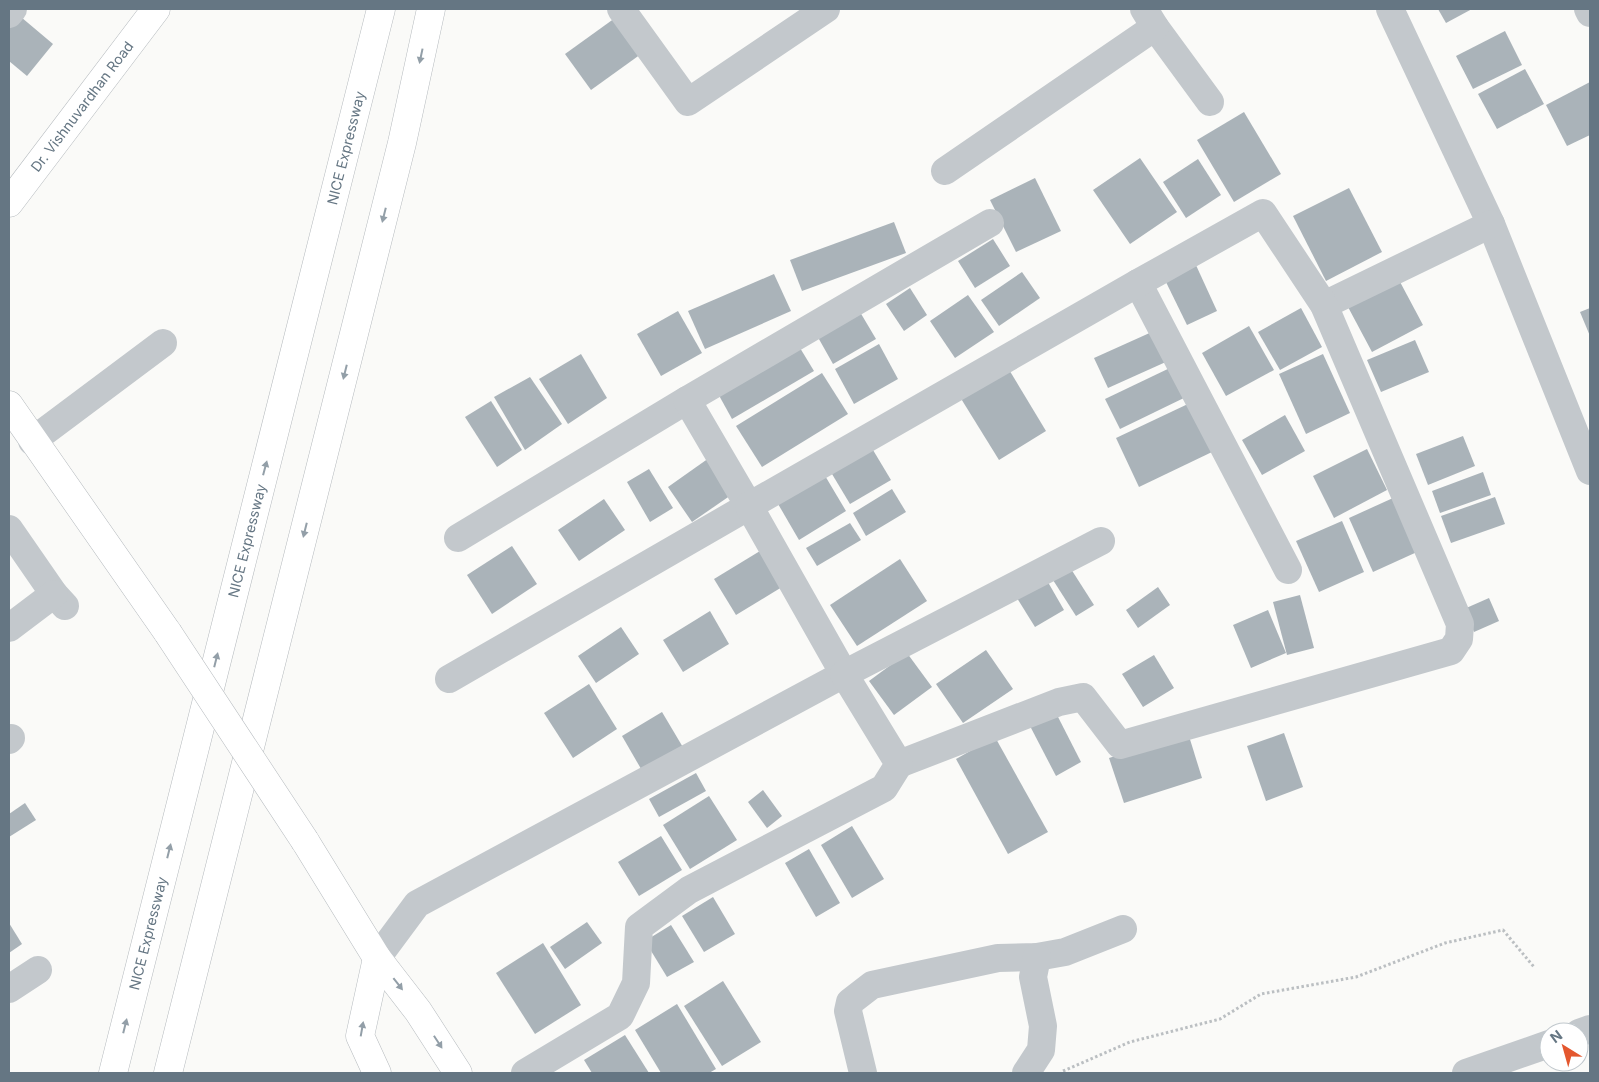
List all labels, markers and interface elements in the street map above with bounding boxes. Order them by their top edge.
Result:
street label: Dr. Vishnuvardhan Road [27,38,137,175]
one-way arrow [416,49,424,65]
street label: NICE Expressway [323,89,368,206]
one-way arrow [380,207,388,222]
one-way arrow [340,365,348,380]
one-way arrow [261,461,269,476]
street label: NICE Expressway [224,482,269,599]
one-way arrow [301,522,309,537]
one-way arrow [212,652,220,667]
one-way arrow [165,844,173,859]
street label: NICE Expressway [125,875,170,992]
one-way arrow [392,978,403,991]
one-way arrow [121,1018,129,1033]
one-way arrow [358,1020,366,1036]
north arrow [1539,1022,1589,1072]
text: N [1546,1026,1565,1046]
one-way arrow [434,1035,443,1049]

